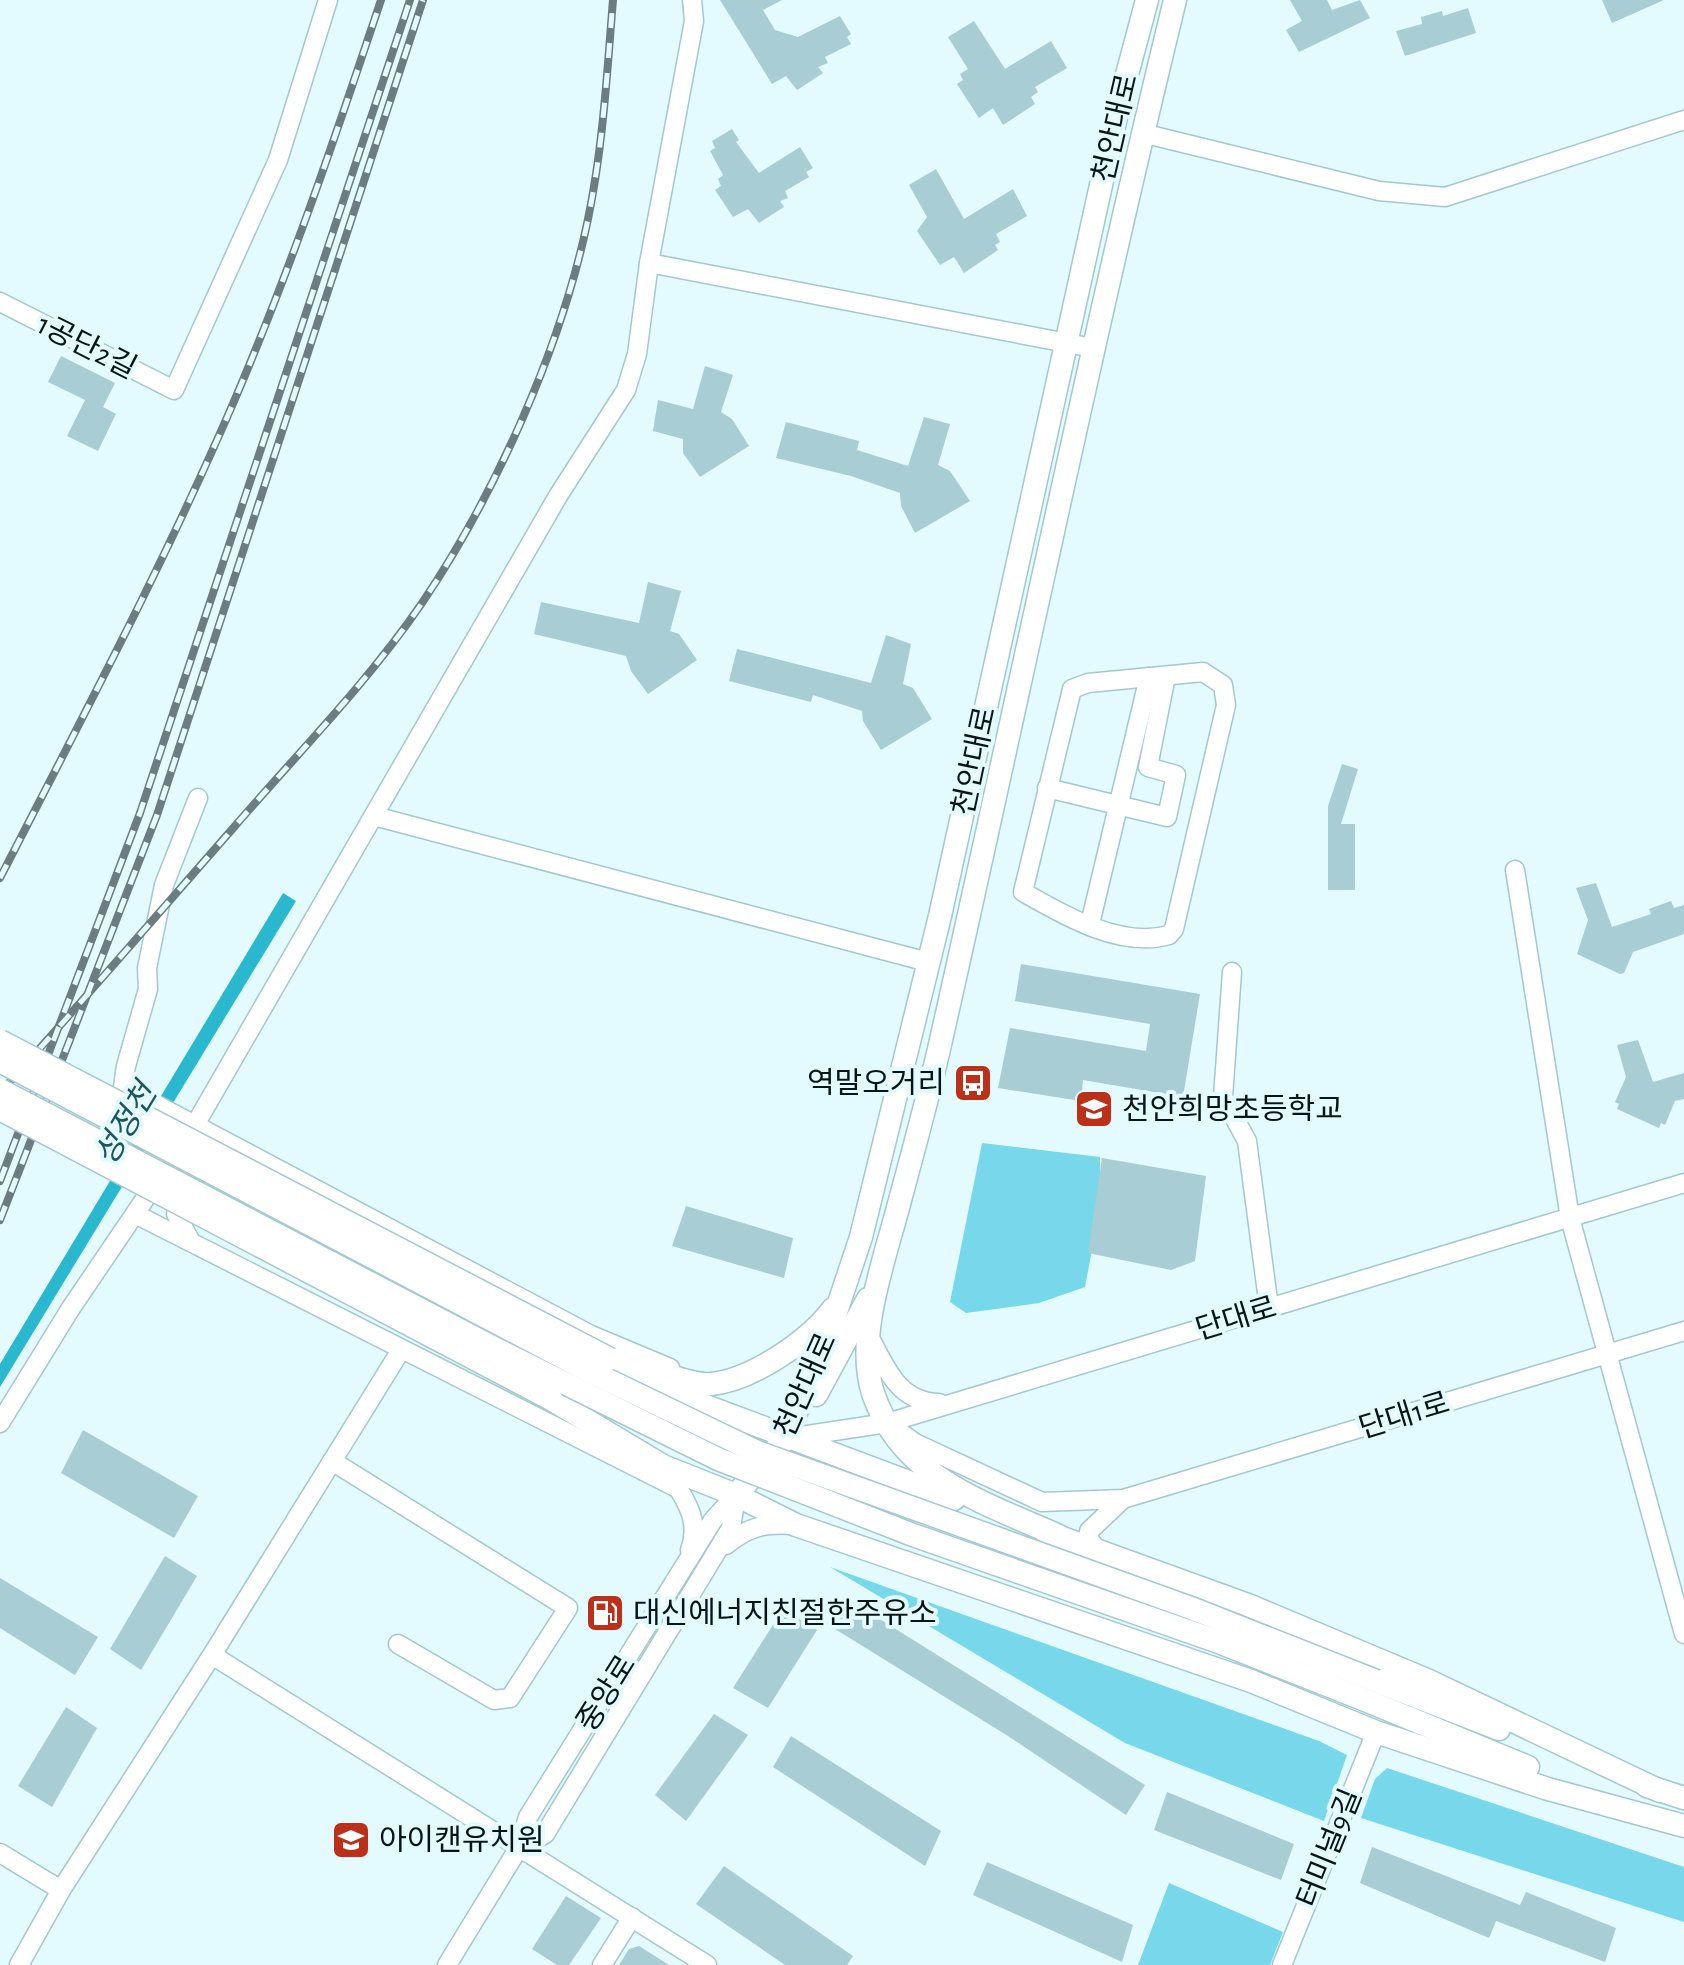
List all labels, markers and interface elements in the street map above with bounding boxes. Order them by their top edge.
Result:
street label: 천안대로 [1087,71,1143,185]
street label: 1공단2길 [32,308,141,384]
street label: 천안대로 [947,704,1001,818]
bus stop icon: 역말오거리 [952,1062,994,1104]
place label: 역말오거리 [807,1067,945,1099]
water label: 성정천 [89,1075,164,1171]
school or university icon: 천안희망초등학교 [1073,1088,1115,1130]
place label: 천안희망초등학교 [1122,1093,1343,1125]
street label: 단대로 [1192,1292,1280,1345]
street label: 천안대로 [768,1328,842,1442]
street label: 단대1로 [1355,1387,1453,1444]
fuel station icon: 대신에너지친절한주유소 [584,1592,626,1634]
place label: 대신에너지친절한주유소 [633,1597,937,1629]
street label: 중앙로 [571,1650,642,1737]
street label: 터미널9길 [1291,1784,1367,1912]
school or university icon: 아이캔유치원 [330,1819,372,1861]
place label: 아이캔유치원 [379,1824,545,1856]

